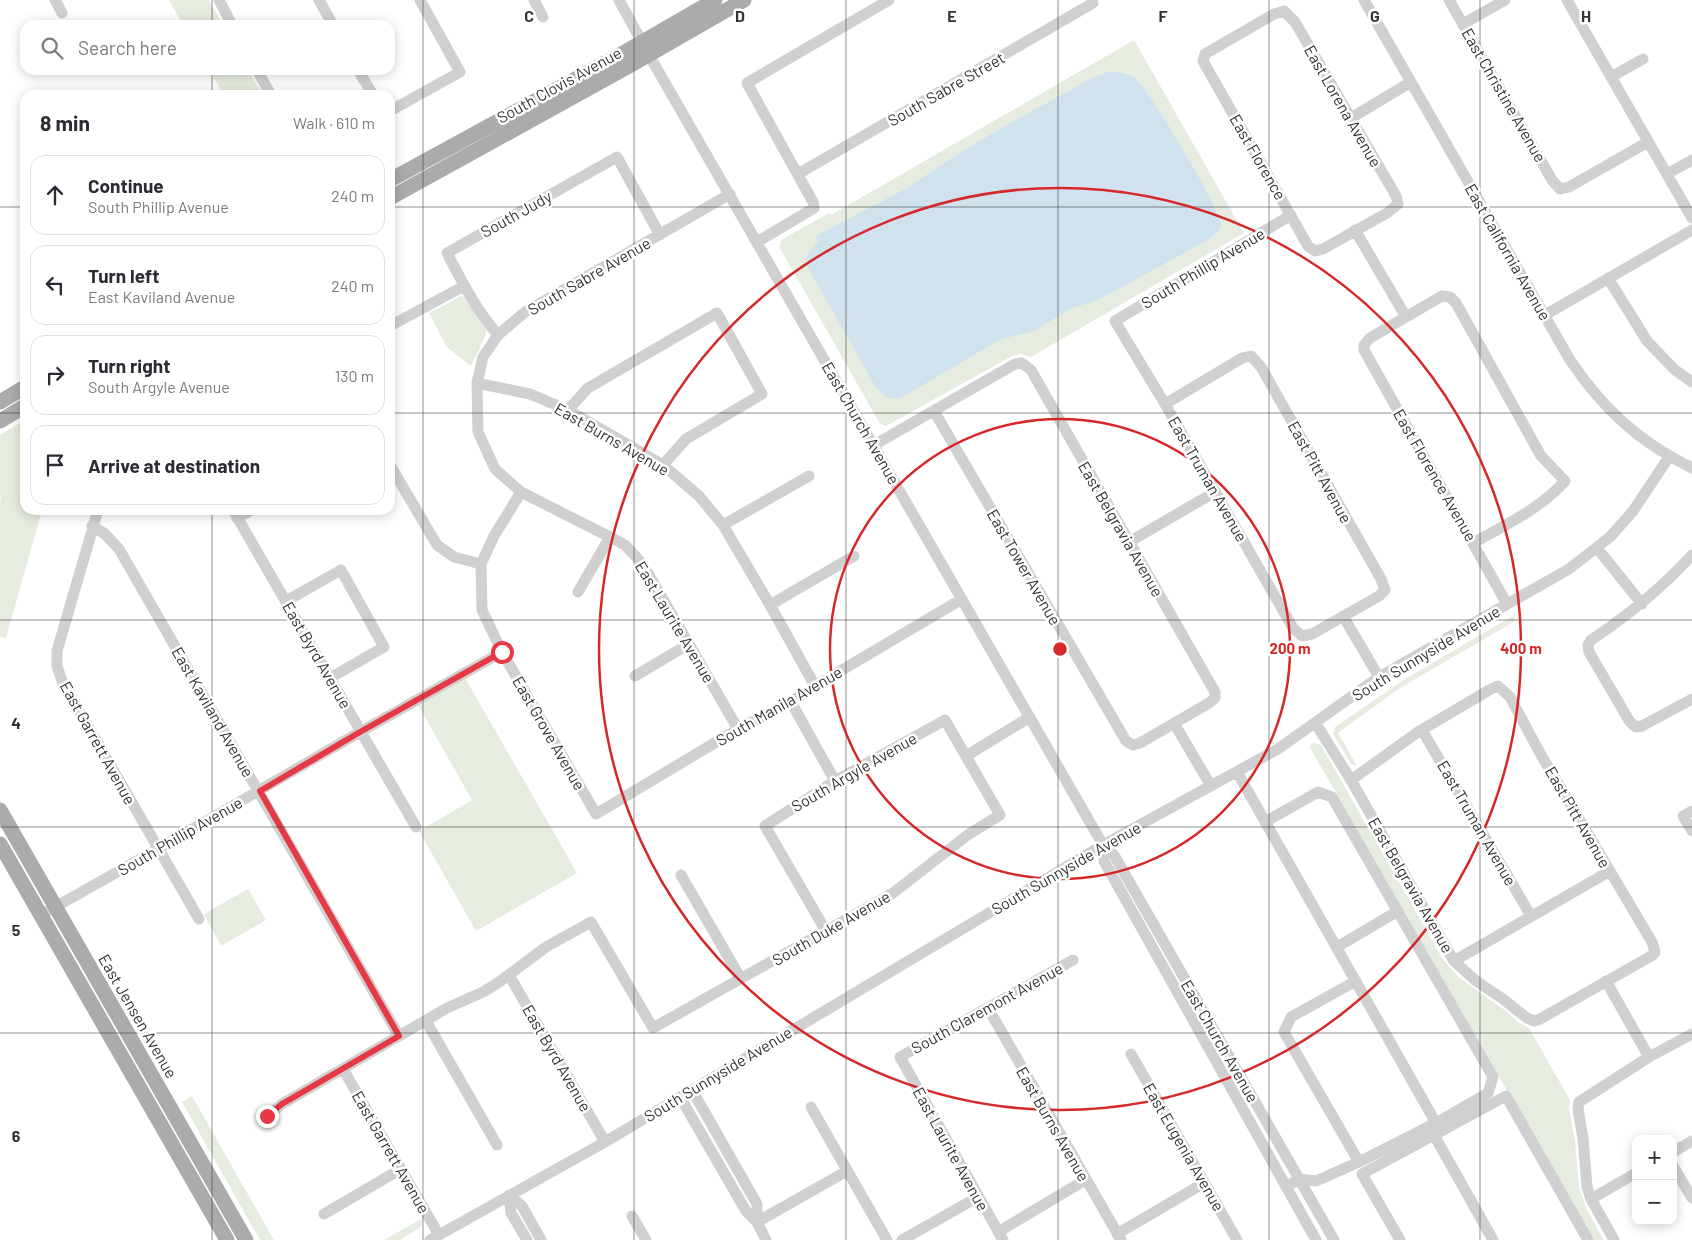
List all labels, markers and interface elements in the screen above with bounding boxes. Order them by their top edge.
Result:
text: C [524,6,534,25]
text: D [735,6,745,25]
text: E [947,6,957,25]
text: F [1159,6,1168,25]
text: G [1370,6,1380,25]
text: H [1581,6,1591,25]
search box [20,20,395,75]
street label: East Christine Avenue [1458,24,1551,165]
icon: search [38,34,66,62]
text: Search here [78,36,177,59]
street label: East Lorena Avenue [1301,41,1386,170]
street label: South Clovis Avenue [493,42,624,127]
street label: South Sabre Street [884,47,1008,130]
text: 8 min [40,110,90,135]
street label: East Florence [1226,111,1291,203]
text: Walk · 610 m [293,113,375,132]
text: Continue [88,174,164,197]
street label: East California Avenue [1462,180,1555,323]
icon: ahead [41,181,69,209]
text: 240 m [331,186,374,205]
street label: South Judy [477,186,555,241]
text: South Phillip Avenue [88,197,229,216]
street label: South Phillip Avenue [1138,223,1268,312]
street label: South Sabre Avenue [524,233,654,319]
text: Turn left [88,264,159,287]
icon: left [41,271,69,299]
text: 240 m [331,276,374,295]
text: East Kaviland Avenue [88,287,235,306]
text: Turn right [88,354,170,377]
street label: East Church Avenue [819,358,904,487]
icon: right [41,361,69,389]
text: 130 m [335,366,374,385]
text: South Argyle Avenue [88,377,230,396]
street label: East Burns Avenue [552,398,673,479]
street label: East Florence Avenue [1390,405,1481,544]
street label: East Truman Avenue [1165,413,1252,545]
street label: East Pitt Avenue [1285,417,1356,526]
icon: arrive [41,451,69,479]
text: Arrive at destination [88,454,260,477]
street label: East Belgravia Avenue [1075,458,1168,600]
street label: East Tower Avenue [984,505,1065,628]
street label: East Laurite Avenue [632,558,719,686]
street label: East Byrd Avenue [279,598,356,712]
street label: South Sunnyside Avenue [1348,601,1503,704]
text: 200 m [1269,639,1311,657]
text: 400 m [1500,639,1542,657]
centre of rings [1051,640,1069,658]
route start [491,641,514,664]
street label: East Kaviland Avenue [168,643,258,780]
street label: South Manila Avenue [712,662,845,749]
street label: East Grove Avenue [509,672,590,793]
street label: East Garrett Avenue [57,678,140,808]
text: 4 [11,713,21,732]
street label: South Argyle Avenue [788,728,920,815]
street label: East Truman Avenue [1434,757,1521,889]
street label: East Pitt Avenue [1542,763,1615,871]
street label: South Phillip Avenue [114,792,245,879]
street label: East Belgravia Avenue [1365,814,1458,956]
street label: South Sunnyside Avenue [988,817,1144,918]
street label: South Duke Avenue [768,886,893,969]
text: 5 [12,920,21,939]
street label: East Jensen Avenue [95,950,182,1081]
street label: South Claremont Avenue [908,958,1066,1057]
street label: East Church Avenue [1178,976,1263,1105]
street label: East Byrd Avenue [519,1001,596,1115]
street label: South Sunnyside Avenue [640,1022,795,1125]
street label: East Burns Avenue [1013,1063,1094,1184]
street label: East Eugenia Avenue [1140,1079,1229,1214]
street label: East Laurite Avenue [910,1084,993,1214]
street label: East Garrett Avenue [349,1087,434,1216]
route end [256,1105,279,1128]
text: 6 [12,1126,21,1145]
map controls [1632,1135,1677,1225]
button: + [1632,1135,1677,1180]
button: − [1632,1180,1677,1225]

